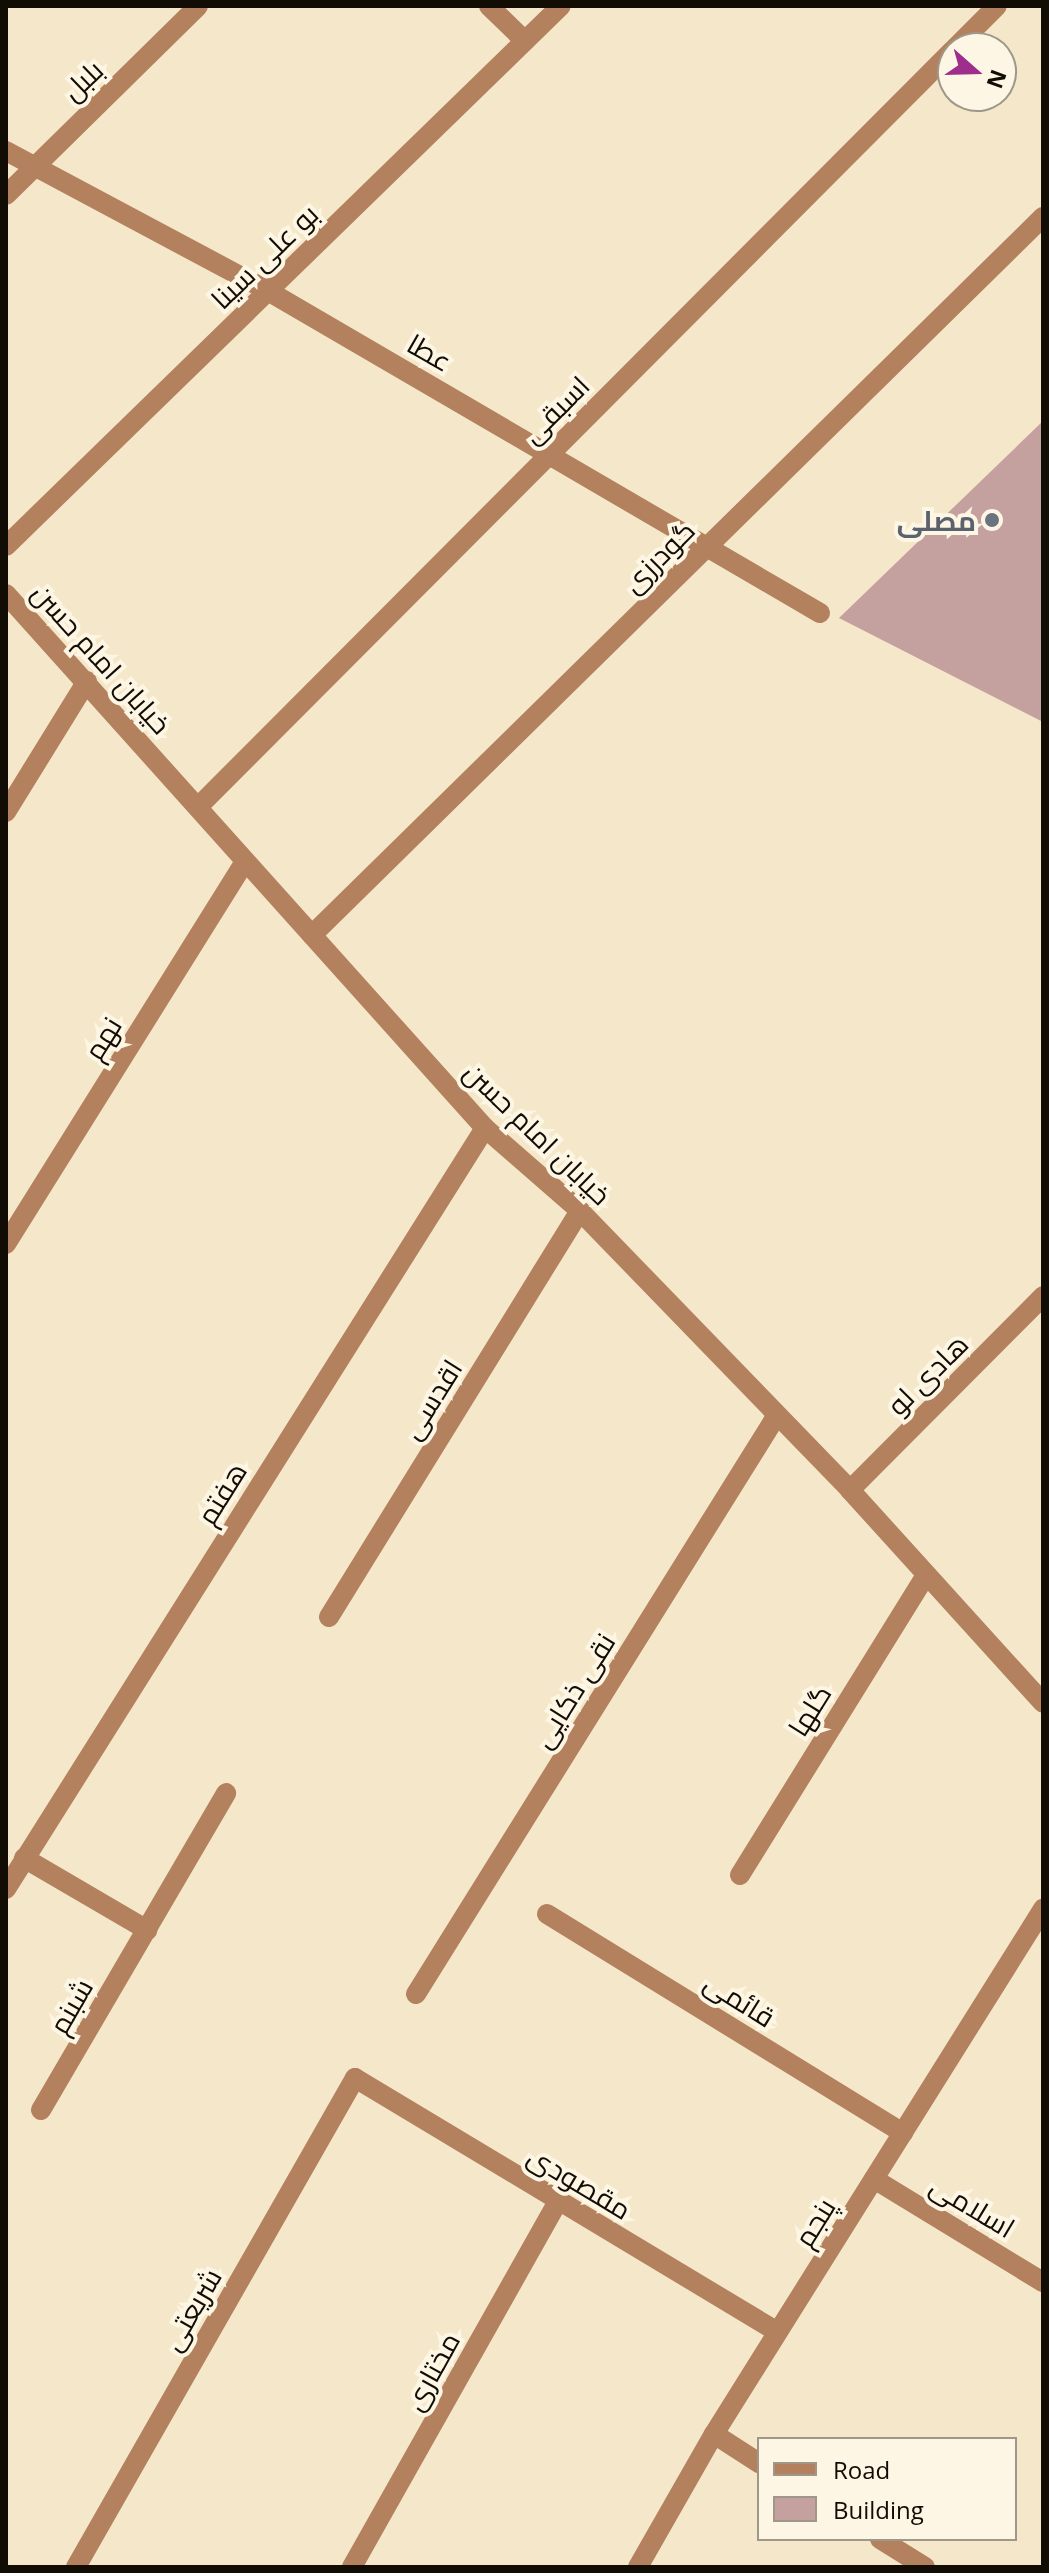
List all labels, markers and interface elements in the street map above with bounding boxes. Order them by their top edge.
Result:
north arrow [937,32,1017,112]
street label: بلبل [55,53,109,107]
text: N [981,66,1015,93]
street label: بو علی سینا [203,197,325,315]
street label: عطا [402,326,458,378]
street label: اسبقی [514,368,596,450]
place label: مصلی [897,503,976,537]
marker: مصلی [983,511,1001,529]
street label: گودرزی [615,513,701,599]
street label: خیابان امام حسن [26,576,178,740]
street label: نهم [76,1010,128,1066]
street label: خیابان امام حسن [458,1055,618,1211]
street label: هادی لو [880,1327,974,1421]
street label: اقدسی [394,1353,468,1445]
street label: هفتم [189,1456,253,1530]
street label: نقی ذکایی [525,1626,621,1754]
street label: گلها [780,1678,838,1742]
street label: قائمی [699,1965,781,2033]
street label: شبنم [41,1972,99,2040]
street label: مقصودی [522,2138,638,2226]
street label: اسلامی [925,2168,1021,2244]
street label: پنجم [786,2191,842,2253]
street label: شریعتی [154,2262,228,2356]
street label: مختاری [396,2326,466,2416]
legend [757,2437,1017,2541]
text: Road [833,2453,890,2486]
text: Building [833,2493,924,2526]

